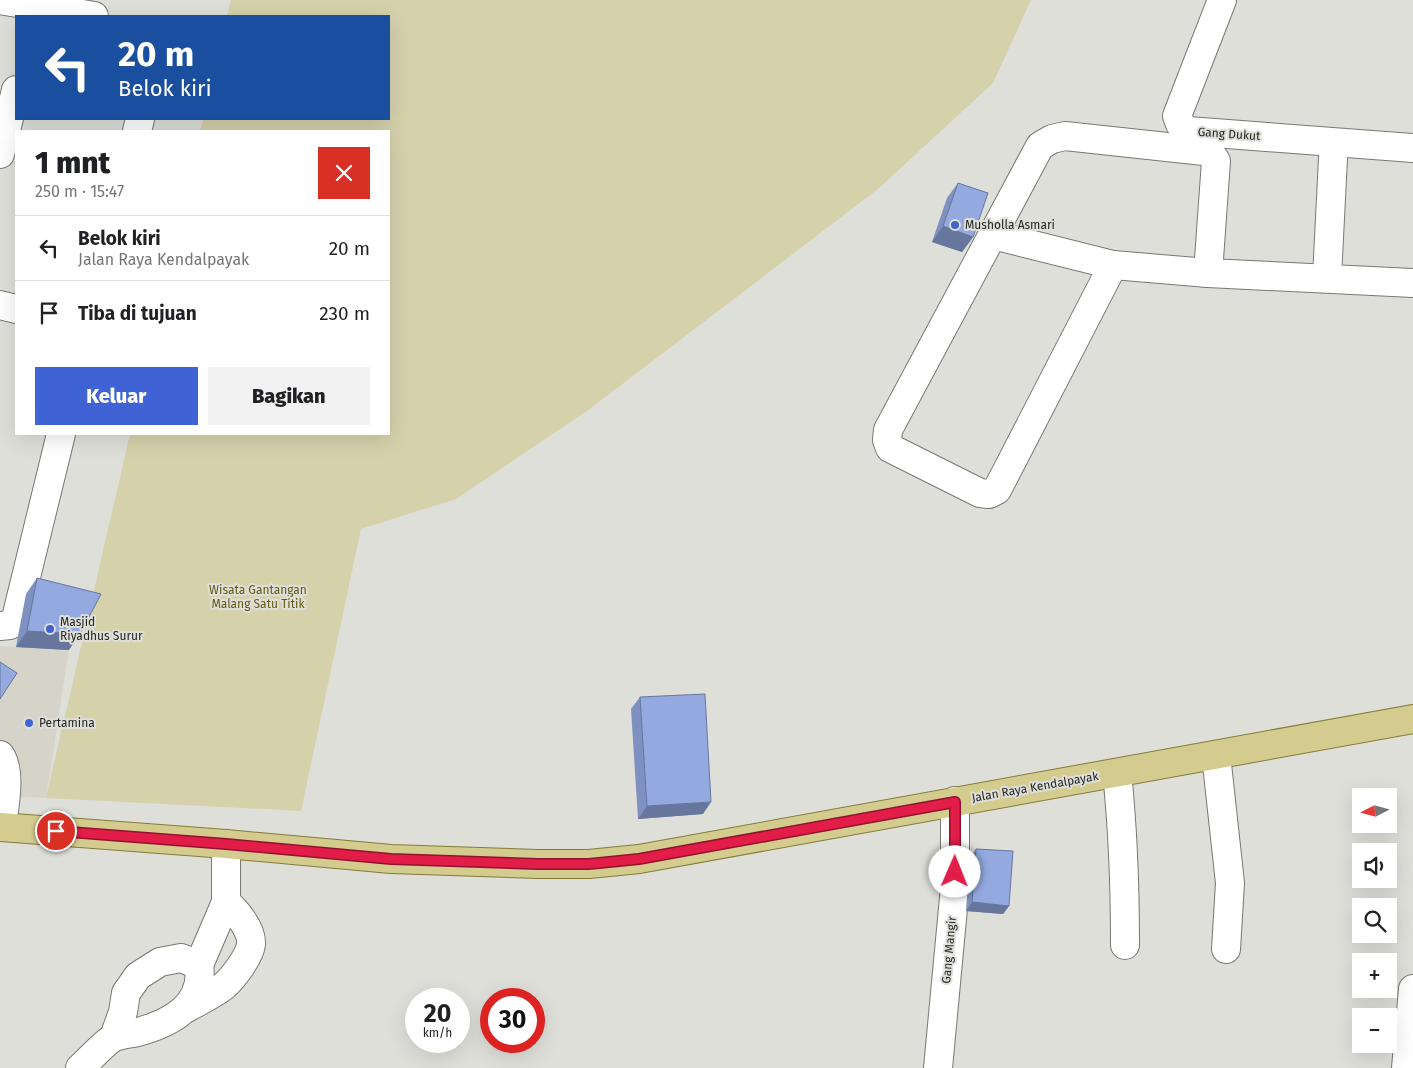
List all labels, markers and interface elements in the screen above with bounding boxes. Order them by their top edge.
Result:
text: 20 m [118,33,194,75]
icon: left [35,35,100,100]
text: Belok kiri [118,75,212,102]
street label: Gang Dukut [1197,125,1261,143]
text: 1 mnt [35,145,110,181]
button: close [318,147,370,199]
text: 250 m · 15:47 [35,182,124,201]
place label: Musholla Asmari [965,218,1055,232]
marker: Musholla Asmari [949,219,961,231]
text: Belok kiri [78,227,161,250]
icon: left [35,234,63,262]
text: 20 m [329,237,370,260]
text: Jalan Raya Kendalpayak [78,250,249,269]
icon: arrive [35,299,63,327]
text: Tiba di tujuan [78,302,197,325]
text: 230 m [319,302,370,325]
button: Keluar [35,367,198,425]
button: Bagikan [208,367,370,425]
park label: Wisata Gantangan Malang Satu Titik [209,583,307,611]
place label: Masjid Riyadhus Surur [60,615,143,643]
marker: Masjid Riyadhus Surur [44,623,56,635]
place label: Pertamina [39,716,95,730]
marker: Pertamina [23,717,35,729]
street label: Jalan Raya Kendalpayak [971,769,1100,805]
north arrow [1352,788,1398,832]
map controls [1352,788,1397,1053]
pin [35,810,77,852]
icon: arrive [42,817,70,845]
button: sound [1352,843,1397,888]
position arrow [928,845,980,897]
button: search [1352,898,1397,943]
street label: Gang Mangir [939,915,959,984]
button: + [1352,953,1397,998]
speed limit sign: 30 [480,988,545,1053]
text: 20 [424,999,451,1029]
button: − [1352,1008,1397,1053]
text: km/h [423,1026,452,1040]

